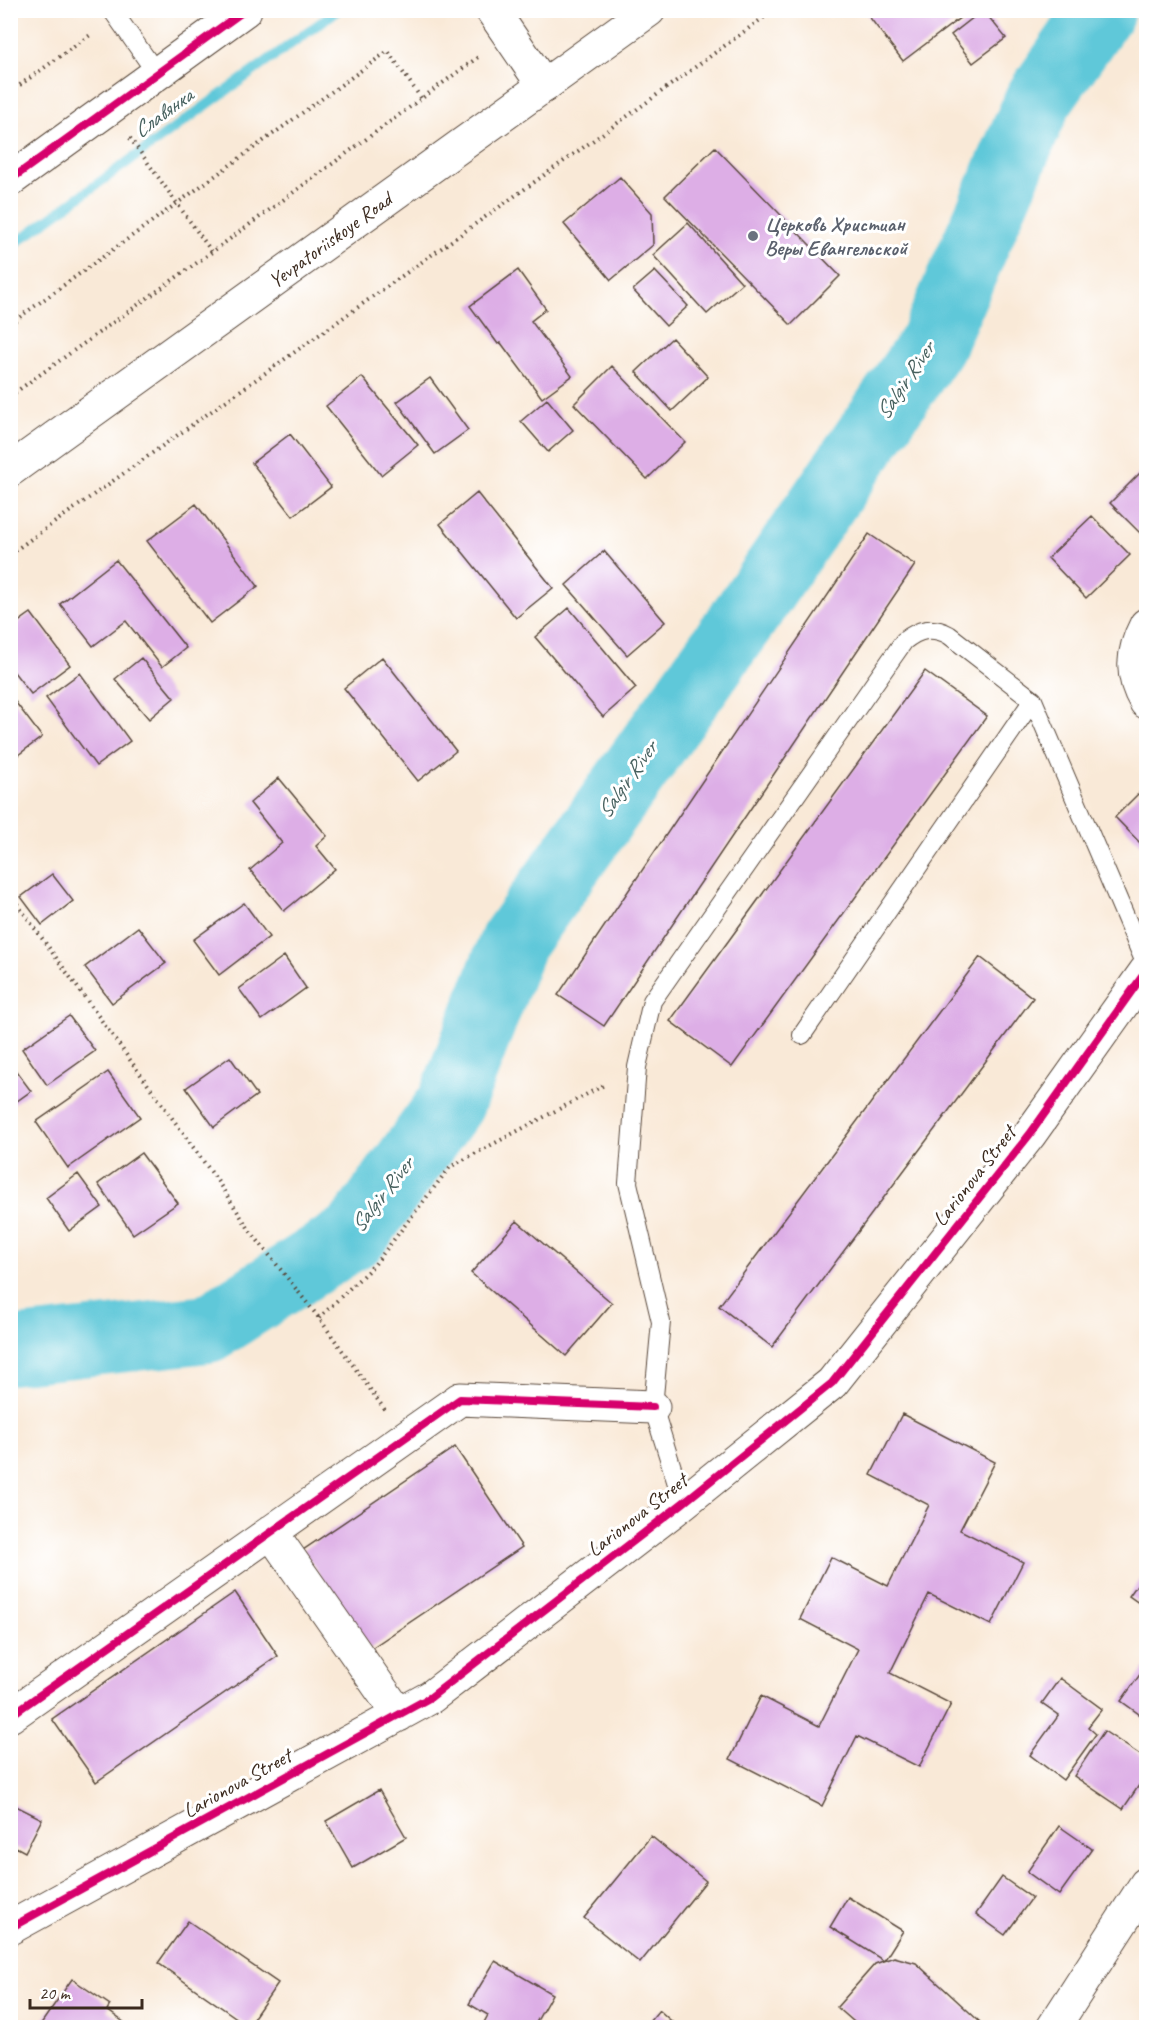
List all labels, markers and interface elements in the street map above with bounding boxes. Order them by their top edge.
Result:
water label: Славянка [127,80,201,144]
street label: Yevpatoriiskoye Road [263,184,400,293]
place label: Церковь Христиан Веры Евангельской [765,211,909,261]
marker: Церковь Христиан Веры Евангельской [746,229,760,243]
water label: Salgir River [869,334,943,425]
water label: Salgir River [591,734,665,824]
street label: Larionova Street [927,1118,1023,1231]
water label: Salgir River [344,1150,422,1238]
street label: Larionova Street [582,1466,695,1562]
street label: Larionova Street [178,1741,298,1823]
scale bar [30,1972,142,2010]
text: 20 m [39,1982,72,2004]

